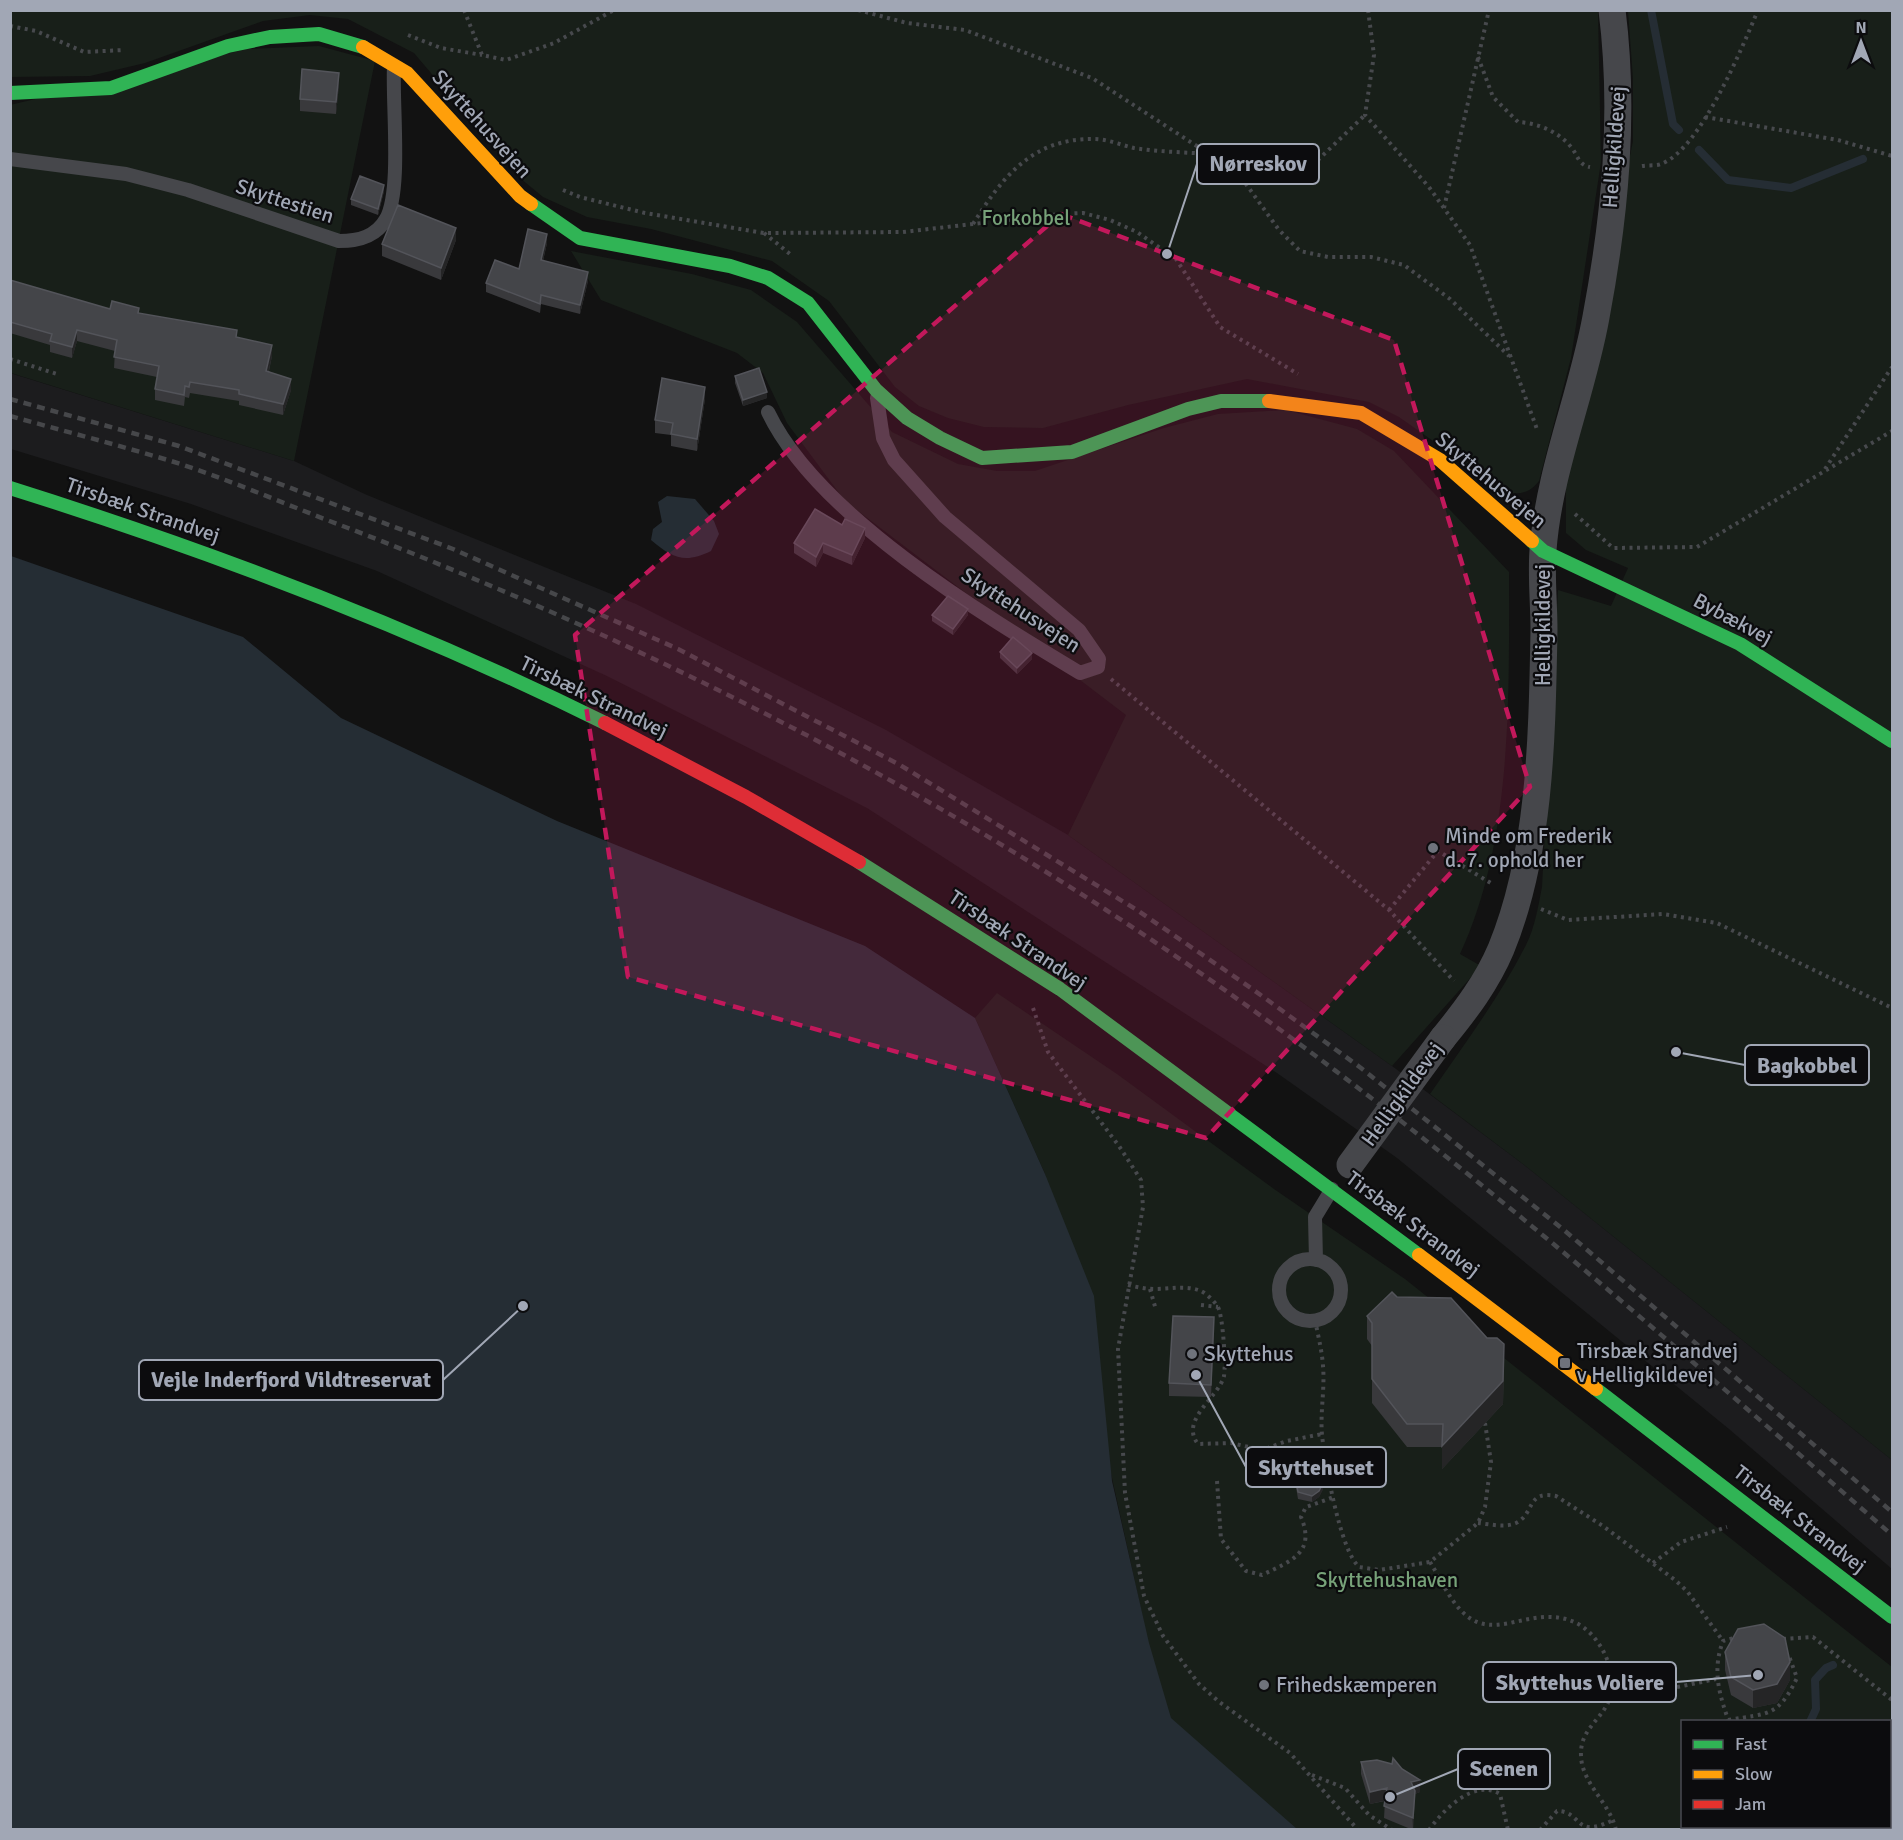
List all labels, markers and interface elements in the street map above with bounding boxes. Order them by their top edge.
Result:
north arrow [1831,12,1891,72]
text: N [1855,18,1867,38]
street label: Skyttehusvejen [427,64,537,184]
street label: Helligkildevej [1597,85,1631,209]
callout: Nørreskov [1197,144,1319,184]
text: Nørreskov [1209,150,1307,177]
street label: Skyttestien [233,173,337,229]
park label: Forkobbel [982,205,1070,231]
street label: Skyttehusvejen [1430,426,1552,534]
street label: Tirsbæk Strandvej [63,471,223,549]
street label: Skyttehusvejen [956,562,1086,658]
street label: Helligkildevej [1530,564,1556,686]
street label: Bybækvej [1689,587,1777,651]
street label: Tirsbæk Strandvej [516,650,672,744]
place label: Minde om Frederik d. 7. ophold her [1445,823,1612,873]
marker: Minde om Frederik d. 7. ophold her [1426,841,1440,855]
street label: Tirsbæk Strandvej [944,884,1092,996]
street label: Helligkildevej [1355,1037,1449,1151]
callout: Bagkobbel [1745,1045,1869,1085]
text: Bagkobbel [1757,1052,1857,1079]
street label: Tirsbæk Strandvej [1341,1165,1485,1283]
place label: Tirsbæk Strandvej v Helligkildevej [1577,1338,1738,1388]
place label: Skyttehus [1204,1341,1293,1367]
marker: Skyttehus [1185,1347,1199,1361]
marker: Tirsbæk Strandvej v Helligkildevej [1558,1356,1572,1370]
callout: Vejle Inderfjord Vildtreservat [139,1360,443,1400]
text: Vejle Inderfjord Vildtreservat [151,1366,431,1393]
callout: Skyttehuset [1246,1447,1386,1487]
text: Skyttehuset [1258,1454,1374,1481]
street label: Tirsbæk Strandvej [1729,1459,1871,1579]
park label: Skyttehushaven [1316,1567,1458,1593]
callout: Skyttehus Voliere [1483,1662,1676,1702]
text: Skyttehus Voliere [1496,1669,1664,1696]
place label: Frihedskæmperen [1276,1672,1437,1698]
marker: Frihedskæmperen [1257,1678,1271,1692]
legend [1681,1720,1891,1828]
text: Fast [1735,1733,1767,1755]
callout: Scenen [1458,1749,1550,1789]
text: Scenen [1470,1755,1538,1782]
text: Slow [1735,1763,1772,1785]
text: Jam [1735,1793,1766,1815]

